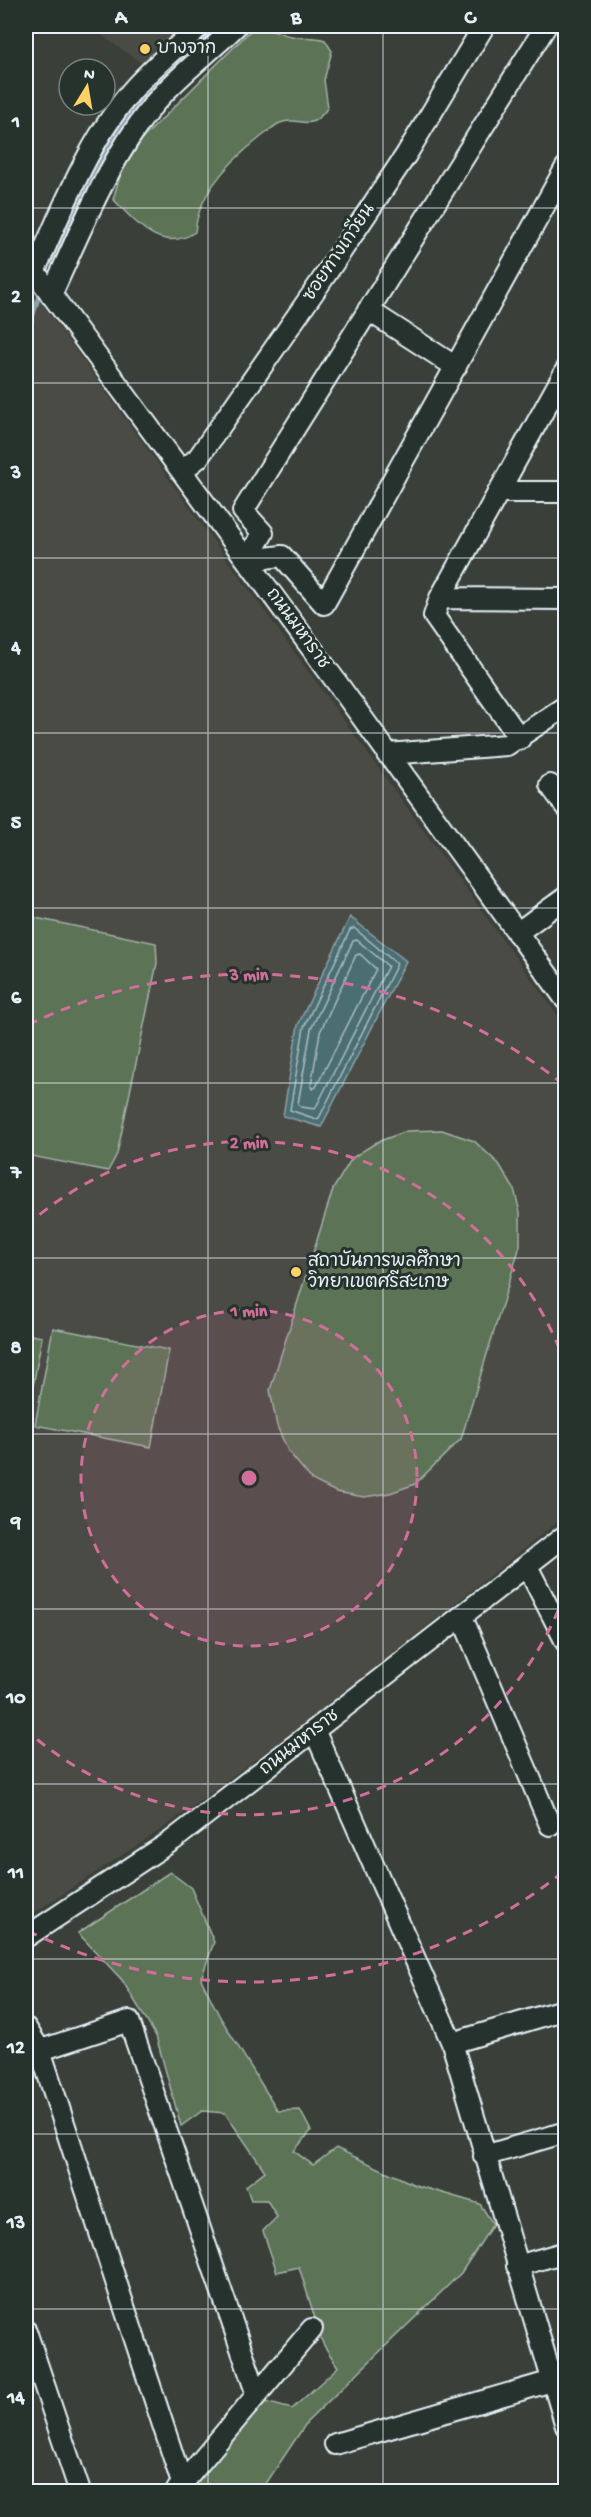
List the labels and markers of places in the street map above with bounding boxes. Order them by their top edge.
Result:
place label: บางจาก [157,39,216,60]
marker: บางจาก [138,42,152,56]
place label: สถาบันการพลศึกษา วิทยาเขตศรีสะเกษ [308,1248,461,1294]
marker: สถาบันการพลศึกษา วิทยาเขตศรีสะเกษ [289,1265,303,1279]
centre of rings [239,1468,259,1488]

